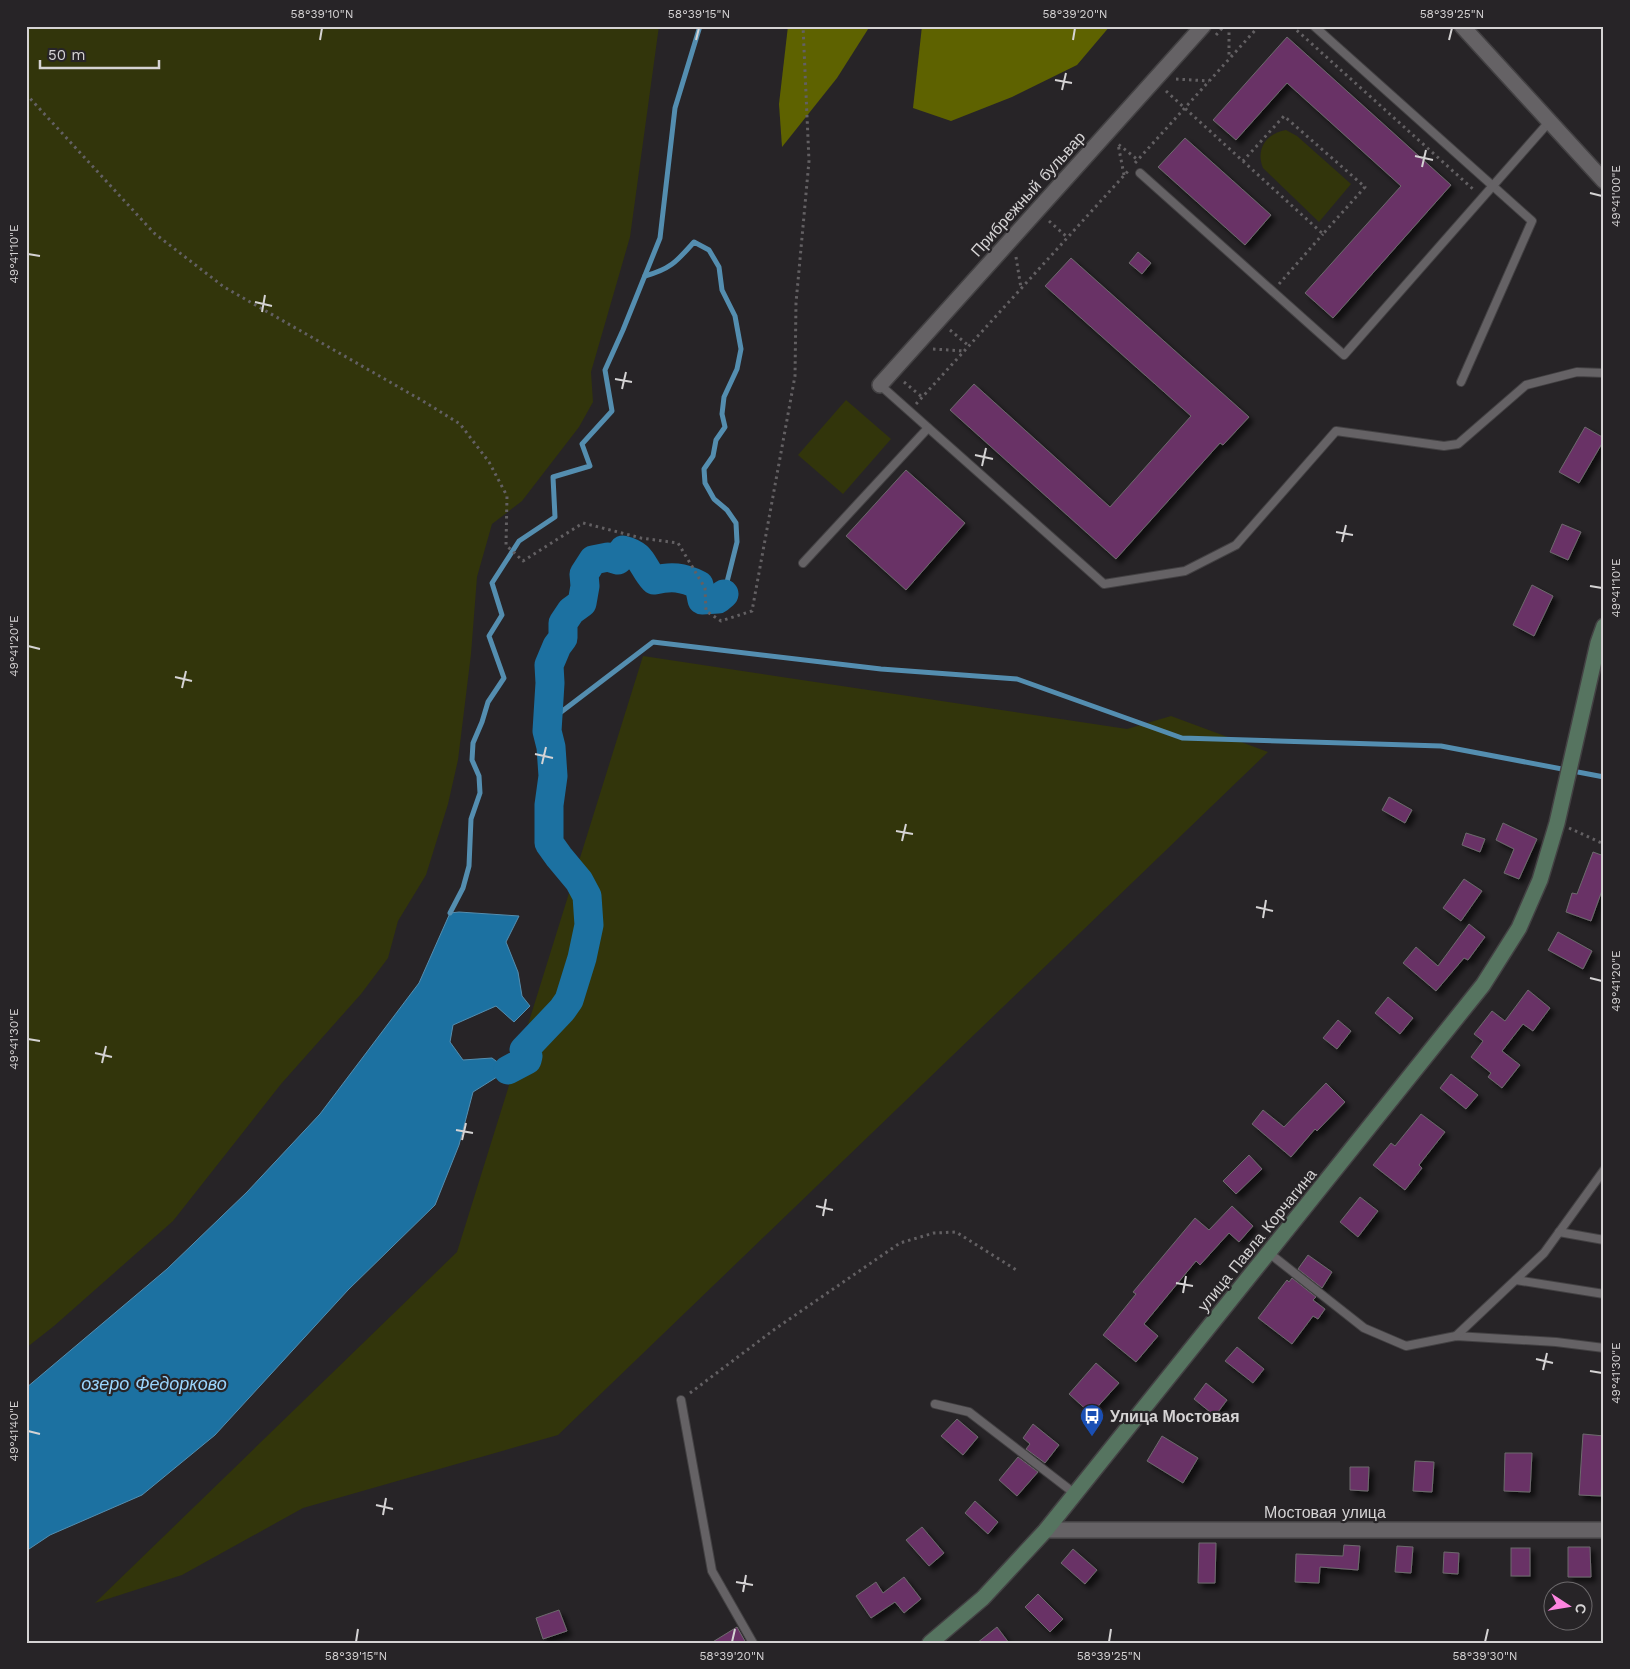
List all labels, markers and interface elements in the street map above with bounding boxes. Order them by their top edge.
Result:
text: 58°39'10"N [291,7,353,21]
text: 58°39'15"N [668,7,730,21]
text: 58°39'20"N [1042,7,1108,21]
text: 58°39'25"N [1420,7,1484,21]
scale bar [40,38,159,70]
text: 50 m [48,46,85,64]
street label: Прибрежный бульвар [967,127,1089,260]
text: 49°41'00"E [1609,165,1623,227]
text: 49°41'10"E [7,224,21,284]
text: 49°41'10"E [1609,558,1623,618]
text: 49°41'20"E [7,615,21,677]
text: 49°41'20"E [1609,950,1623,1012]
text: 49°41'30"E [7,1008,21,1070]
street label: улица Павла Корчагина [1194,1165,1321,1315]
text: 49°41'30"E [1609,1342,1623,1404]
water label: озеро Федорково [81,1373,227,1394]
text: 49°41'40"E [7,1400,21,1461]
bus stop icon: Улица Мостовая [1079,1403,1105,1437]
place label: Улица Мостовая [1110,1407,1240,1426]
street label: Мостовая улица [1264,1503,1386,1522]
north arrow [1542,1582,1592,1632]
text: С [1572,1602,1590,1615]
text: 58°39'15"N [325,1649,387,1663]
text: 58°39'20"N [699,1649,765,1663]
text: 58°39'25"N [1077,1649,1141,1663]
text: 58°39'30"N [1452,1649,1518,1663]

